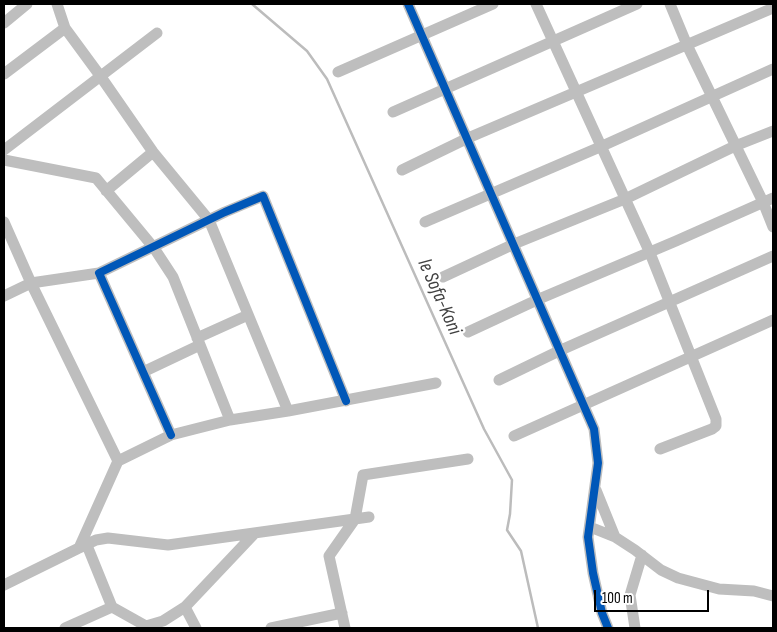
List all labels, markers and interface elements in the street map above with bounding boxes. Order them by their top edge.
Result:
water label: le Sofa-Koni [412,255,466,339]
scale bar [597,580,712,612]
text: 100 m [602,589,633,608]

